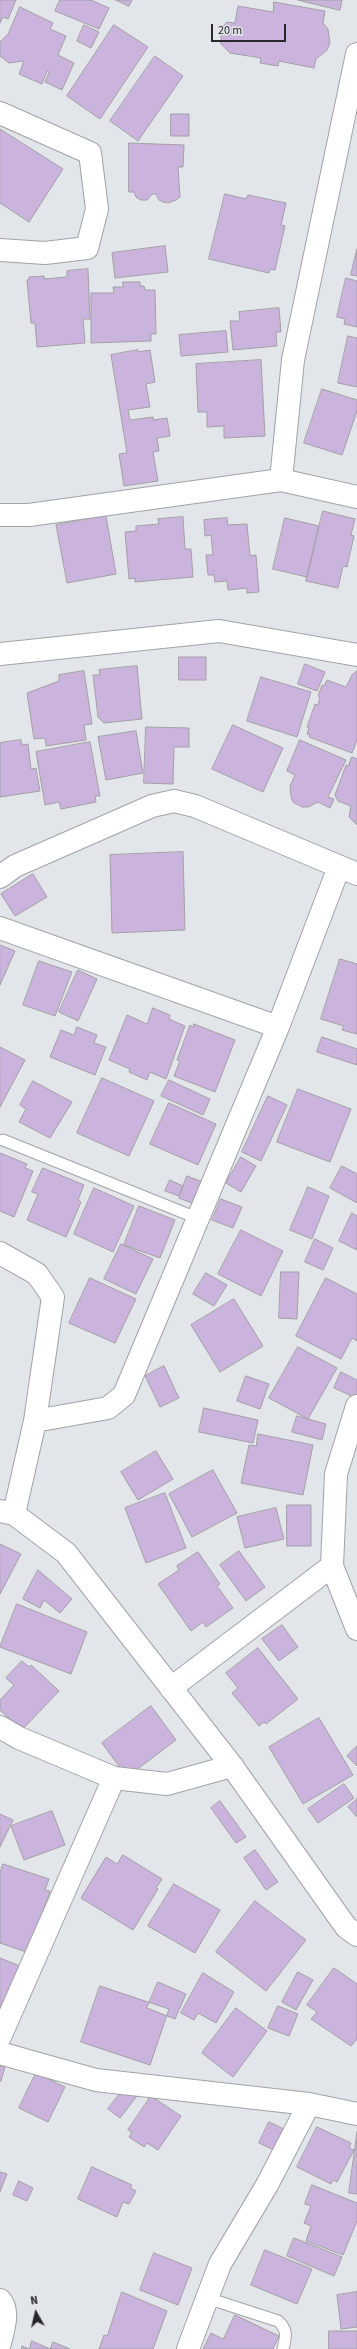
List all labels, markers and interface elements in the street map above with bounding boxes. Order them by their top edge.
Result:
scale bar [213,16,288,42]
text: 20 m [218,22,242,39]
north arrow [16,2293,56,2333]
text: N [30,2293,39,2309]

